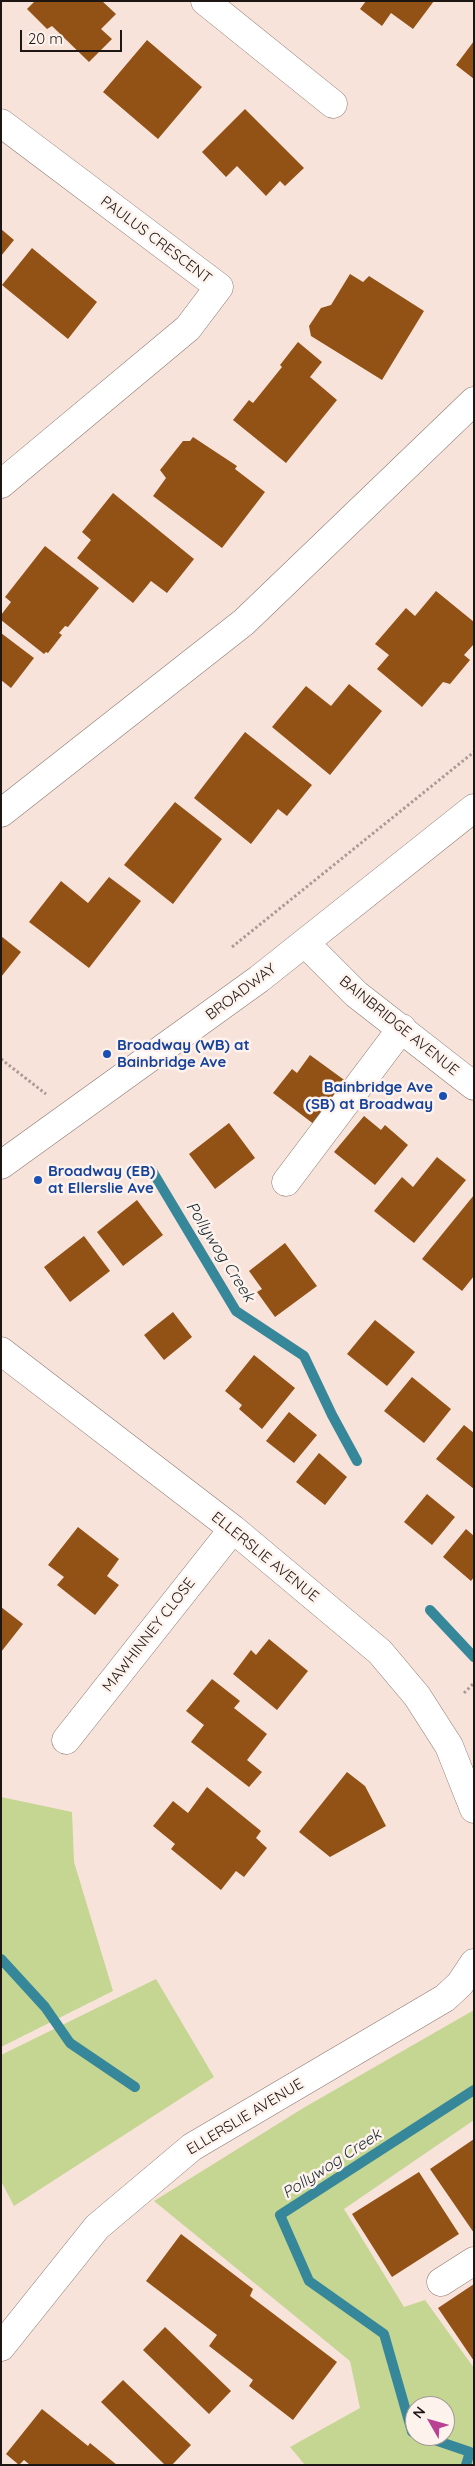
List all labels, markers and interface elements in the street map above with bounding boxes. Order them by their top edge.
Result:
scale bar [22,20,125,52]
text: 20 m [28,29,63,48]
street label: PAULUS CRESCENT [97,192,215,288]
street label: BROADWAY [202,960,280,1024]
street label: BAINBRIDGE AVENUE [336,972,462,1080]
place label: Broadway (WB) at Bainbridge Ave [117,1036,250,1071]
marker: Broadway (WB) at Bainbridge Ave [101,1048,113,1060]
place label: Bainbridge Ave (SB) at Broadway [306,1078,433,1113]
marker: Bainbridge Ave (SB) at Broadway [437,1090,449,1102]
place label: Broadway (EB) at Ellerslie Ave [48,1162,155,1197]
marker: Broadway (EB) at Ellerslie Ave [32,1174,44,1186]
water label: Pollywog Creek [182,1198,258,1306]
street label: ELLERSLIE AVENUE [208,1508,322,1606]
street label: MAWHINNEY CLOSE [99,1574,199,1696]
street label: ELLERSLIE AVENUE [183,2075,307,2159]
water label: Pollywog Creek [279,2125,385,2203]
north arrow [405,2396,455,2446]
text: N [409,2403,429,2422]

